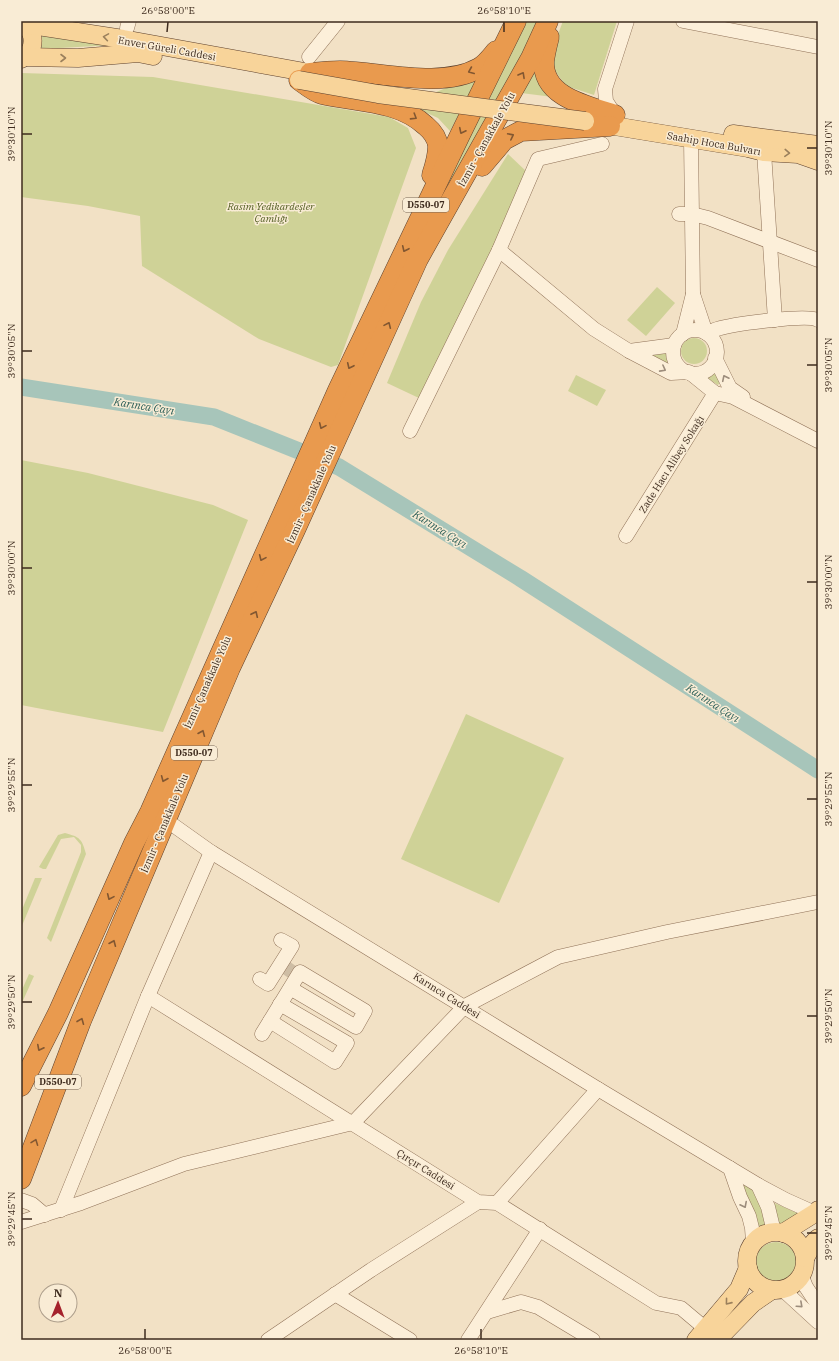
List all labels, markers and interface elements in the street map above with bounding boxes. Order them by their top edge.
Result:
text: 26°58'00"E [141,4,195,17]
text: 26°58'10"E [477,4,531,17]
one-way arrow [103,33,109,42]
street label: Enver Güreli Caddesi [117,33,217,63]
one-way arrow [60,54,66,62]
one-way arrow [468,67,475,75]
one-way arrow [518,71,525,79]
street label: İzmir - Çanakkale Yolu [455,90,518,189]
text: 39°30'10"N [5,106,18,162]
one-way arrow [410,112,417,120]
text: 39°30'10"N [822,120,835,176]
one-way arrow [459,127,466,135]
street label: Saahip Hoca Bulvarı [666,129,762,158]
one-way arrow [507,133,515,141]
one-way arrow [784,149,790,158]
road number: D550-07 [403,198,449,212]
park label: Rasim Yedikardeşler Çamlığı [227,200,315,225]
one-way arrow [402,244,410,252]
one-way arrow [383,322,391,330]
text: 39°30'05"N [5,323,18,379]
text: 39°30'05"N [822,337,835,393]
one-way arrow [347,362,355,369]
one-way arrow [659,364,667,372]
one-way arrow [722,375,730,382]
water label: Karınca Çayı [112,394,176,418]
street label: Zade Hacı Alibey Sokağı [636,413,707,516]
one-way arrow [319,422,327,429]
street label: İzmir - Çanakkale Yolu [284,443,339,545]
water label: Karınca Çayı [410,506,470,551]
text: 39°30'00"N [5,540,18,596]
one-way arrow [259,554,267,561]
text: 39°30'00"N [822,554,835,610]
one-way arrow [250,611,258,619]
street label: İzmir Çanakkale Yolu [181,634,234,731]
water label: Karınca Çayı [683,680,743,726]
one-way arrow [198,730,206,737]
road number: D550-07 [171,746,217,760]
text: 39°29'55"N [5,757,18,813]
text: 39°29'55"N [822,771,835,827]
street label: İzmir - Çanakkale Yolu [138,772,191,875]
one-way arrow [161,775,169,782]
one-way arrow [107,893,115,901]
one-way arrow [109,939,117,946]
street label: Karınca Caddesi [411,970,483,1021]
text: 39°29'50"N [5,974,18,1030]
text: 39°29'50"N [822,988,835,1044]
one-way arrow [77,1017,85,1024]
one-way arrow [38,1044,45,1051]
road number: D550-07 [35,1075,81,1089]
one-way arrow [30,1139,38,1146]
street label: Çırçır Caddesi [394,1146,457,1193]
text: 39°29'45"N [5,1191,18,1247]
one-way arrow [739,1200,747,1208]
text: 39°29'45"N [822,1205,835,1261]
north arrow [38,1283,78,1323]
text: N [54,1286,63,1300]
one-way arrow [726,1297,733,1304]
one-way arrow [795,1301,803,1308]
text: 26°58'00"E [118,1344,172,1357]
text: 26°58'10"E [454,1344,508,1357]

